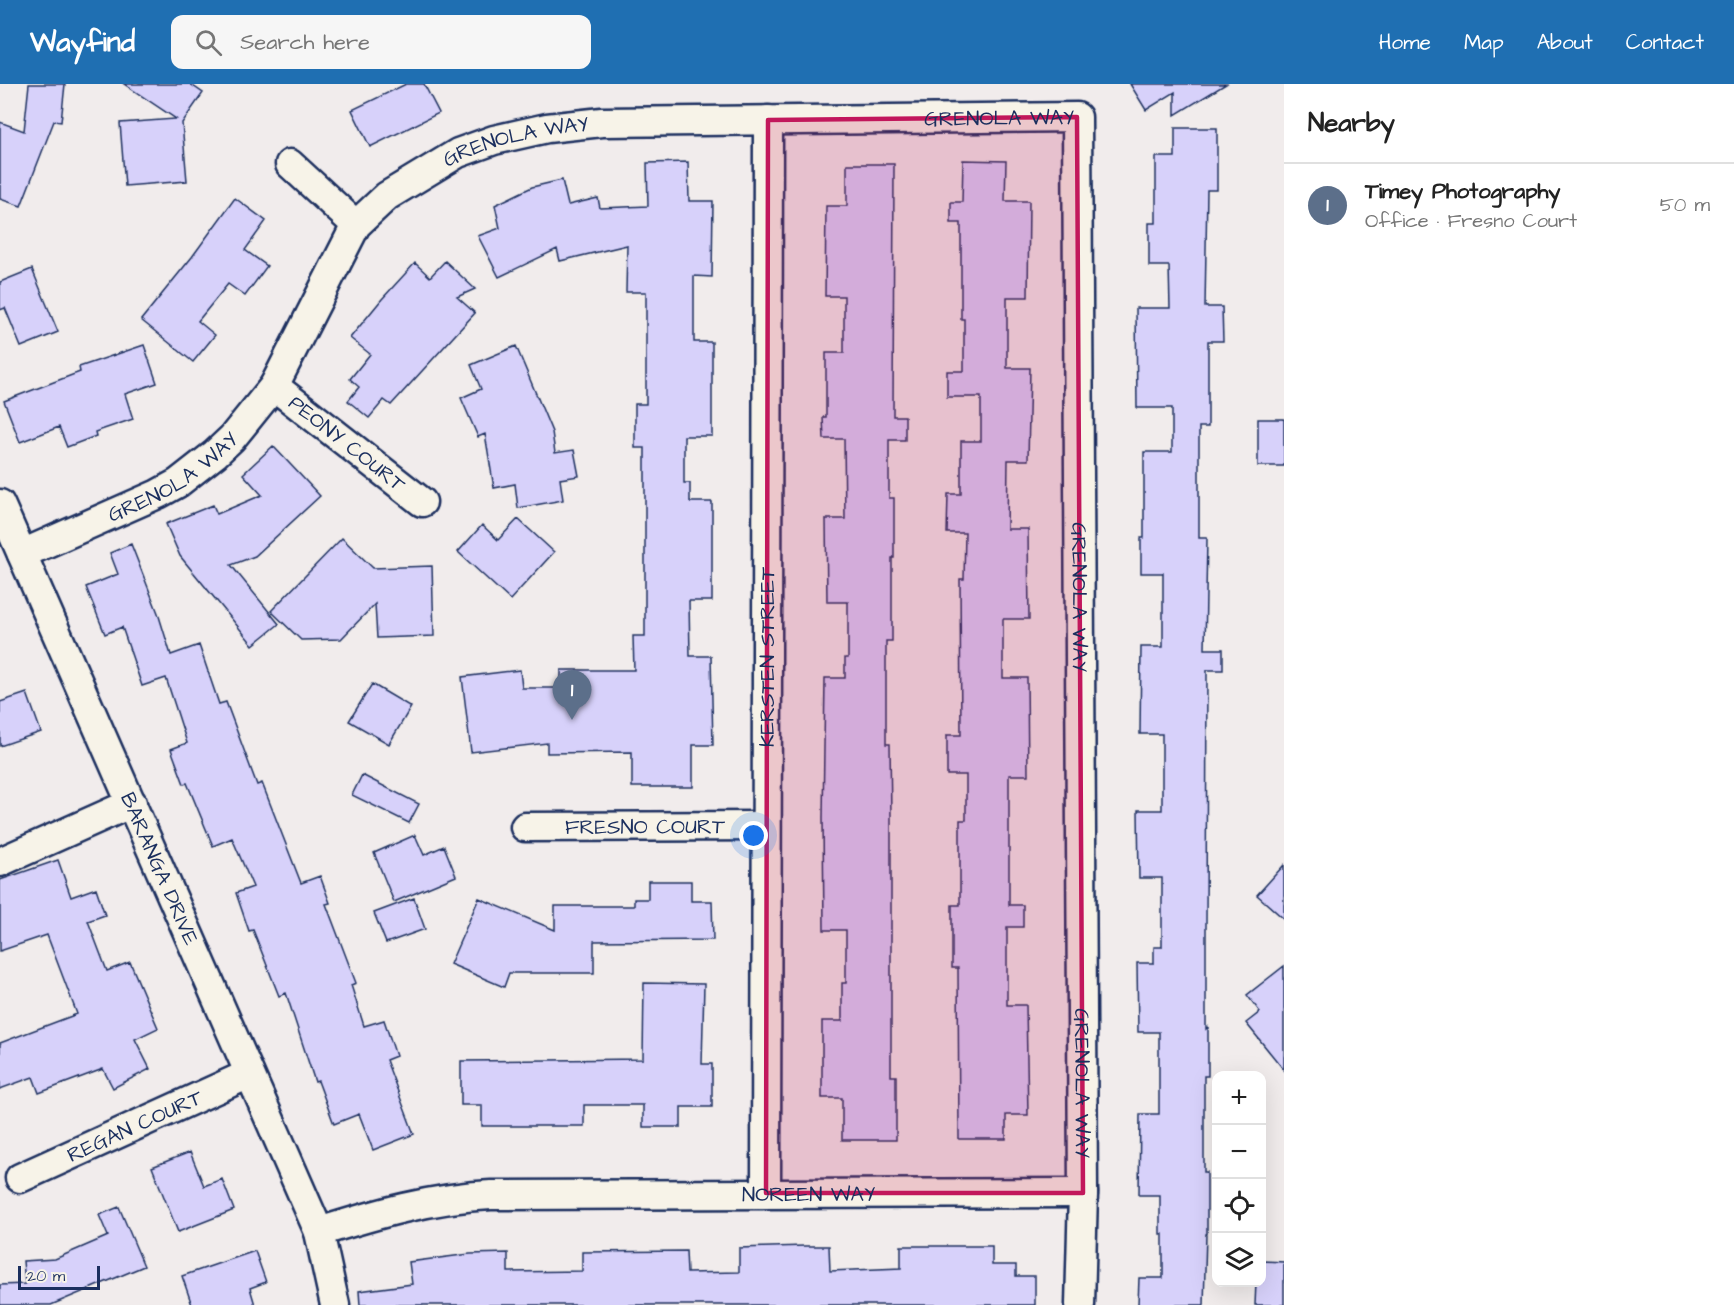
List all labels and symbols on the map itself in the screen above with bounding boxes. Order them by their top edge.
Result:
street label: GRENOLA WAY [924,103,1074,134]
street label: GRENOLA WAY [437,110,590,174]
street label: PEONY COURT [282,389,412,499]
street label: GRENOLA WAY [103,426,245,529]
street label: GRENOLA WAY [1064,522,1094,672]
street label: KERSTEN STREET [753,566,782,747]
pin: 1 [552,670,592,720]
street label: BARANGA DRIVE [113,788,206,950]
street label: FRESNO COURT [565,812,726,842]
your location [739,821,768,850]
street label: GRENOLA WAY [1067,1008,1097,1158]
street label: REGAN COURT [63,1083,208,1170]
street label: NOREEN WAY [742,1180,875,1209]
scale bar [18,1263,100,1290]

